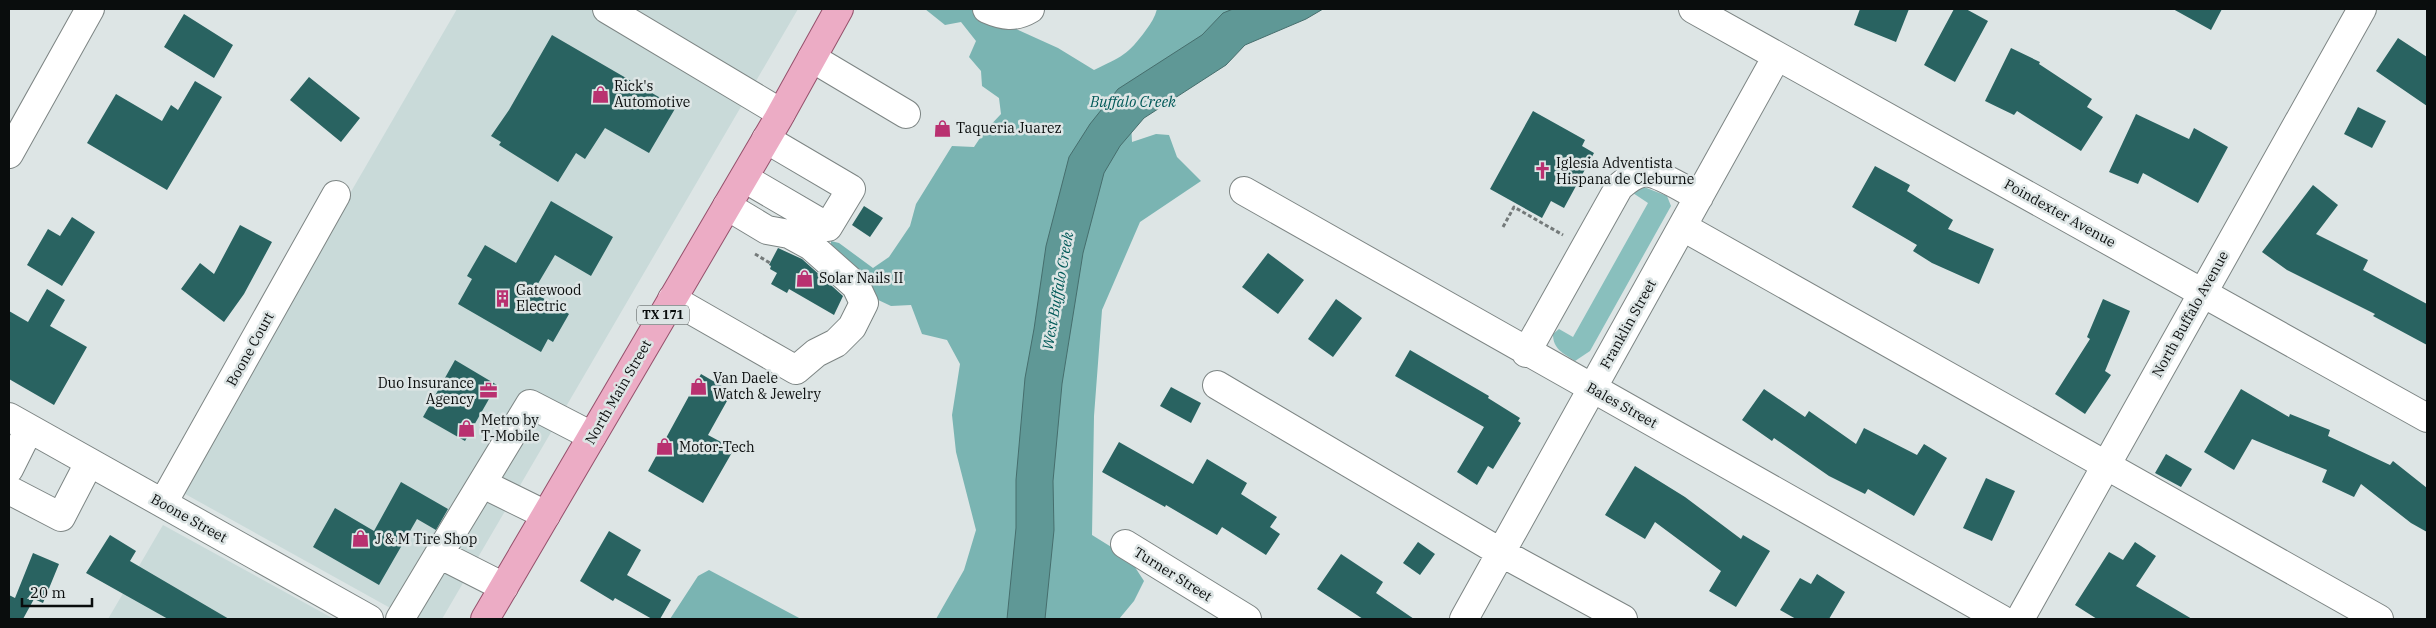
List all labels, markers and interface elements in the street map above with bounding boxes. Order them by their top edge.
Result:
place label: Rick's Automotive [614,77,690,111]
shop icon: Rick's Automotive [590,84,610,104]
water label: Buffalo Creek [1089,92,1176,111]
shop icon: Taqueria Juarez [932,118,952,138]
place label: Taqueria Juarez [956,119,1062,137]
place label: Iglesia Adventista Hispana de Cleburne [1556,154,1694,188]
church icon: Iglesia Adventista Hispana de Cleburne [1532,161,1552,181]
street label: Poindexter Avenue [2001,175,2119,251]
water label: West Buffalo Creek [1038,230,1077,351]
street label: North Buffalo Avenue [2148,248,2232,380]
shop icon: Solar Nails II [795,268,815,288]
place label: Solar Nails II [819,269,903,287]
street label: Franklin Street [1596,276,1660,372]
place label: Gatewood Electric [516,281,582,315]
building icon: Gatewood Electric [492,288,512,308]
road number: TX 171 [637,306,689,324]
street label: Boone Court [222,309,278,389]
street label: North Main Street [581,336,655,448]
place label: Van Daele Watch & Jewelry [713,369,821,403]
place label: Duo Insurance Agency [378,374,475,408]
shop icon: Van Daele Watch & Jewelry [689,376,709,396]
street label: Bales Street [1583,378,1661,432]
office icon: Duo Insurance Agency [478,381,498,401]
place label: Metro by T-Mobile [481,411,540,445]
shop icon: Metro by T-Mobile [457,418,477,438]
shop icon: Motor-Tech [655,437,675,457]
place label: Motor-Tech [679,438,755,456]
street label: Boone Street [148,490,230,546]
shop icon: J & M Tire Shop [351,529,371,549]
place label: J & M Tire Shop [375,530,477,548]
street label: Turner Street [1131,543,1216,605]
scale bar [22,576,92,608]
text: 20 m [30,583,66,602]

